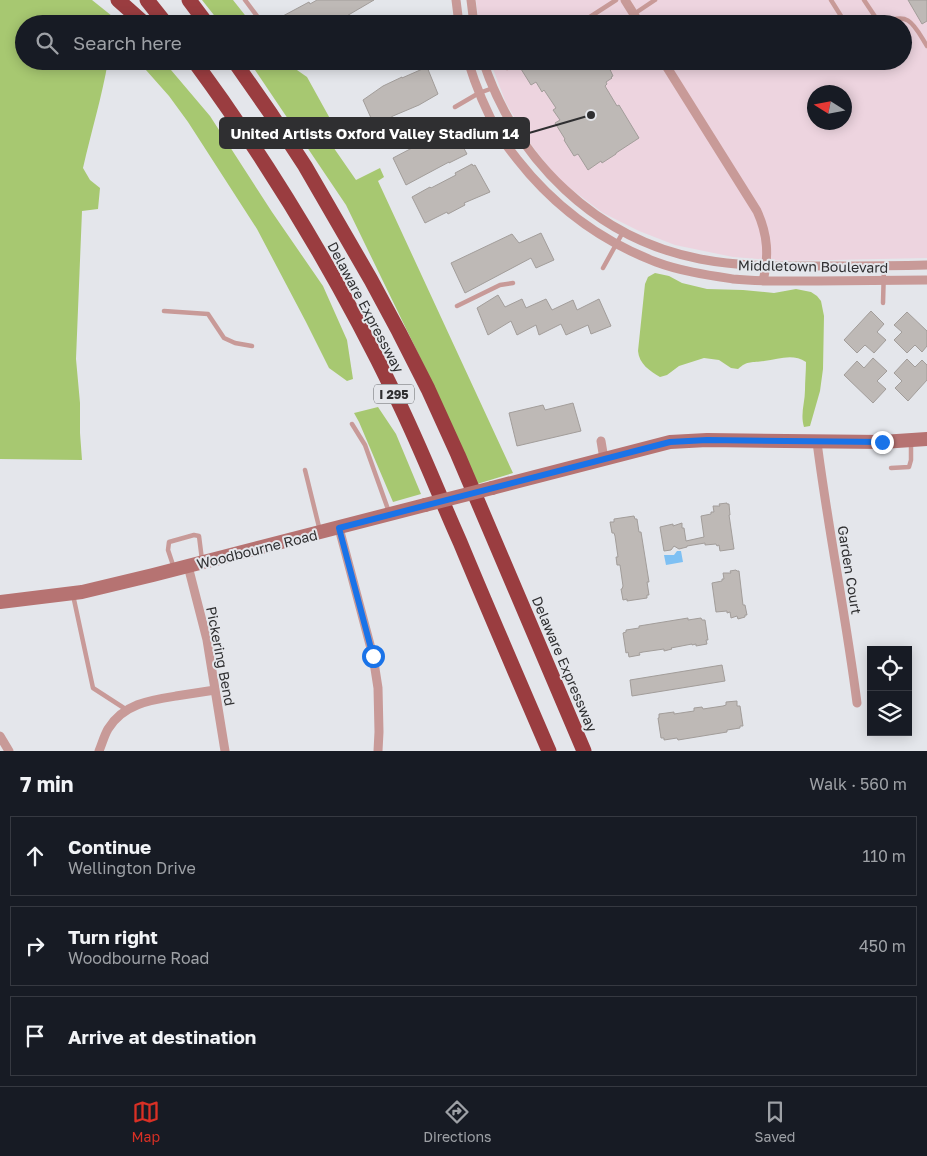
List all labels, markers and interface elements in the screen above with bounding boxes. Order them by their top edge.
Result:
search box [15,15,912,70]
icon: search [33,29,61,57]
text: Search here [73,31,182,54]
north arrow [807,85,852,130]
callout: United Artists Oxford Valley Stadium 14 [220,118,529,148]
text: United Artists Oxford Valley Stadium 14 [231,124,519,142]
street label: Delaware Expressway [324,239,408,375]
street label: Middletown Boulevard [738,256,888,276]
road number: I 295 [374,384,414,404]
route end [871,431,894,454]
street label: Garden Court [835,524,865,616]
street label: Woodbourne Road [195,526,319,572]
street label: Delaware Expressway [529,594,601,735]
street label: Pickering Bend [203,605,239,707]
route start [362,645,385,668]
map controls [867,646,912,736]
button: locate [867,646,912,691]
button: layers [867,691,912,736]
text: 7 min [20,771,74,797]
text: Walk · 560 m [809,774,907,794]
text: Continue [68,835,151,858]
icon: ahead [21,842,49,870]
text: 110 m [862,846,906,866]
text: Wellington Drive [68,858,196,878]
text: Turn right [68,925,158,948]
icon: right [21,932,49,960]
text: 450 m [859,936,906,956]
text: Woodbourne Road [68,948,209,968]
icon: arrive [21,1022,49,1050]
text: Arrive at destination [68,1025,256,1048]
tab: Map [132,1098,160,1145]
tab: Directions [423,1098,492,1145]
tab: Saved [755,1098,795,1145]

